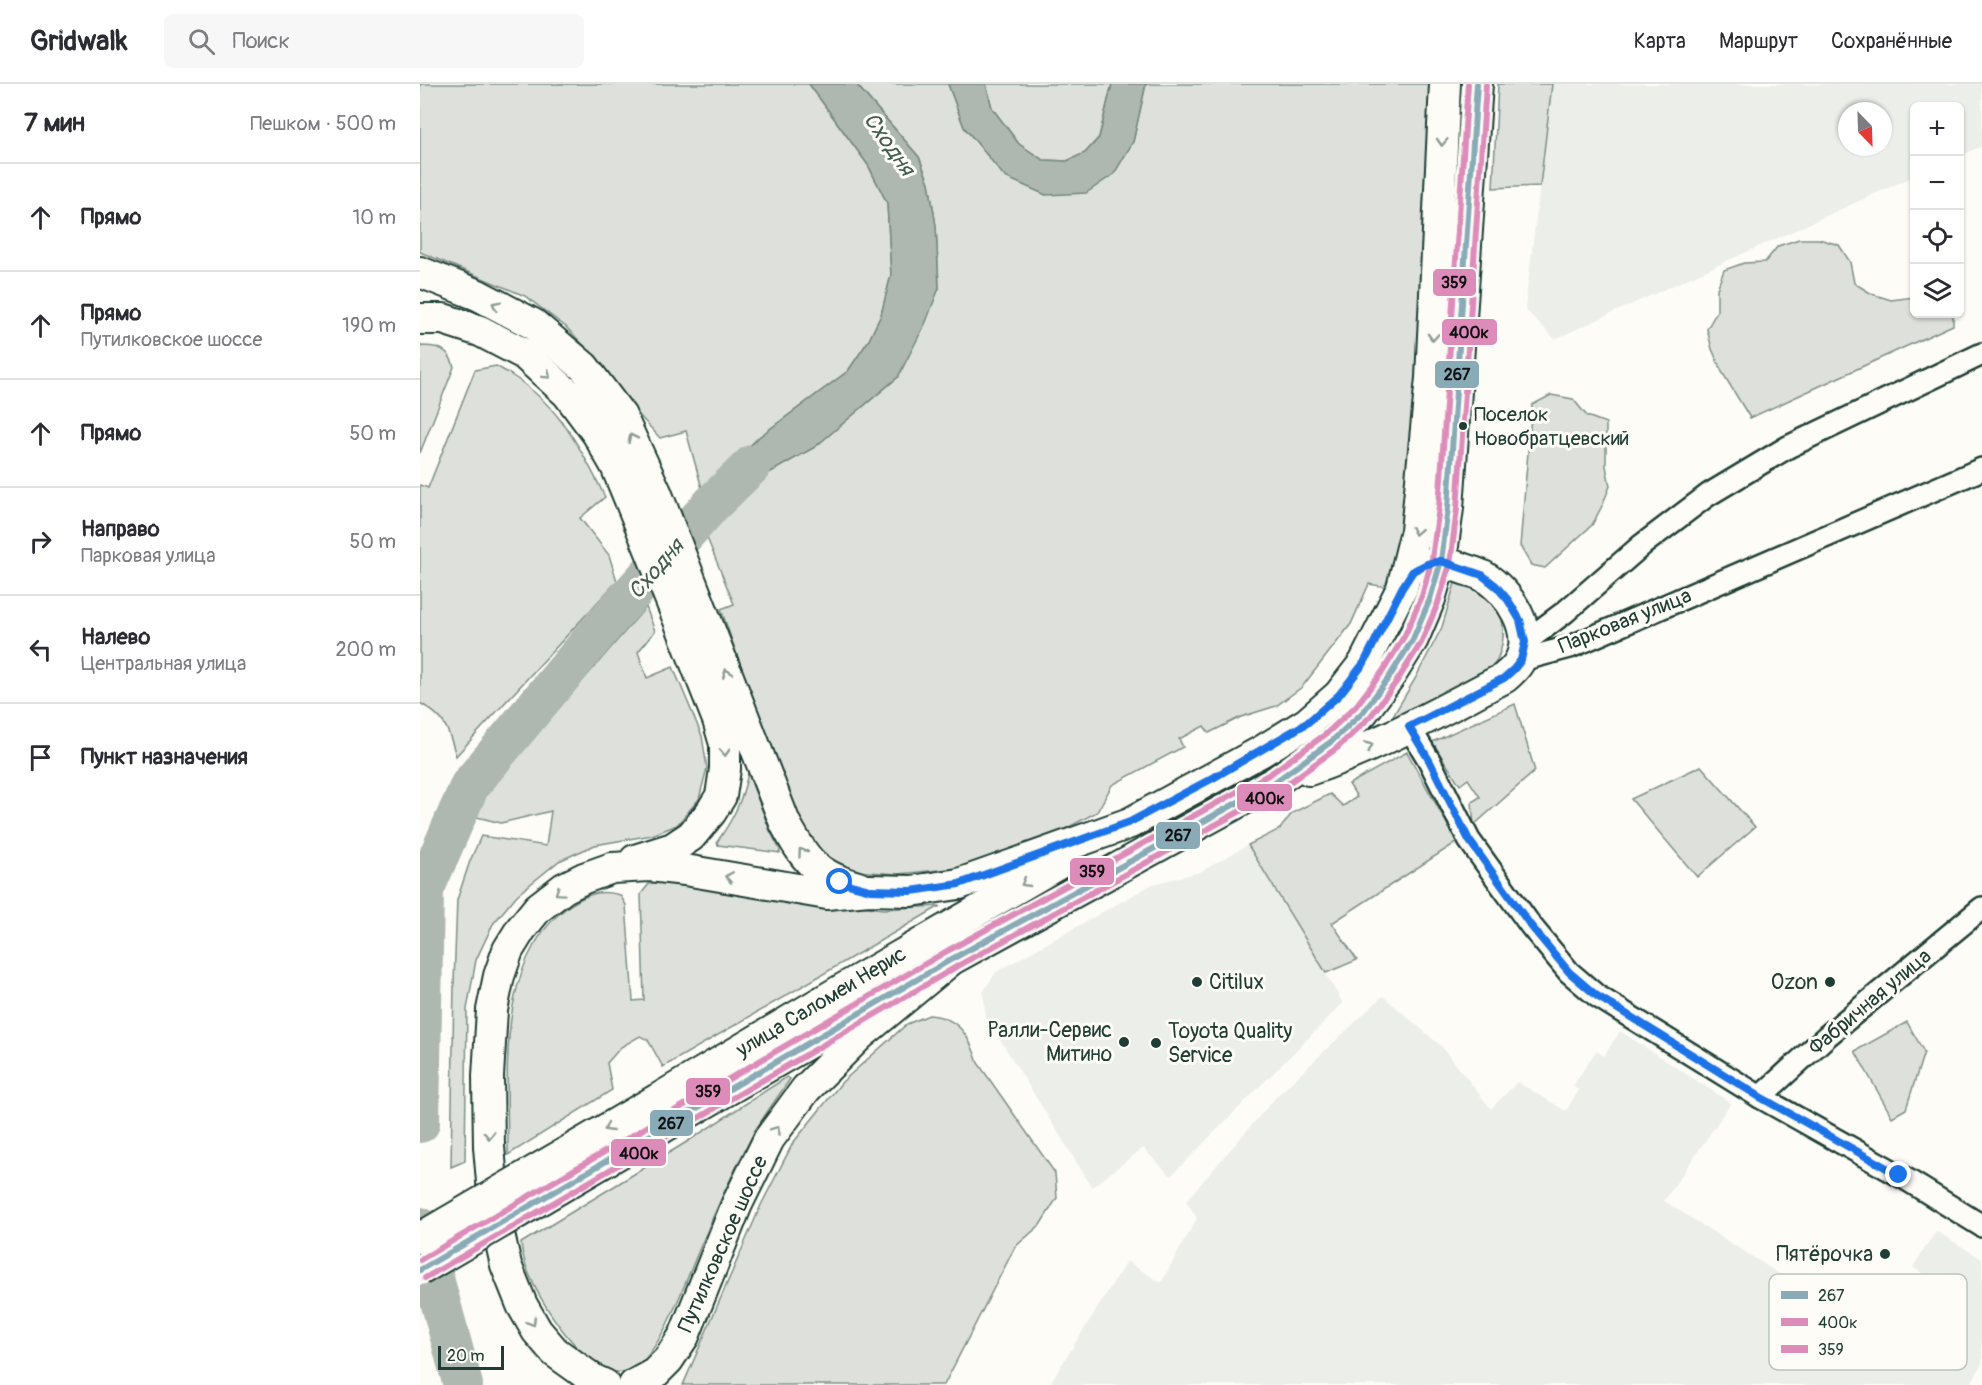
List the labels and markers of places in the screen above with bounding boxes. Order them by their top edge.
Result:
place label: Поселок Новобратцевский [1474,402,1629,451]
marker: Поселок Новобратцевский [1457,420,1469,432]
place label: Citilux [1209,969,1264,996]
place label: Ozon [1771,969,1818,996]
marker: Citilux [1190,975,1204,989]
marker: Ozon [1823,975,1837,989]
place label: Ралли-Сервис Митино [988,1017,1112,1068]
place label: Toyota Quality Service [1168,1018,1292,1069]
marker: Ралли-Сервис Митино [1117,1035,1131,1049]
marker: Toyota Quality Service [1149,1036,1163,1050]
place label: Пятёрочка [1776,1241,1873,1268]
marker: Пятёрочка [1878,1247,1892,1261]

